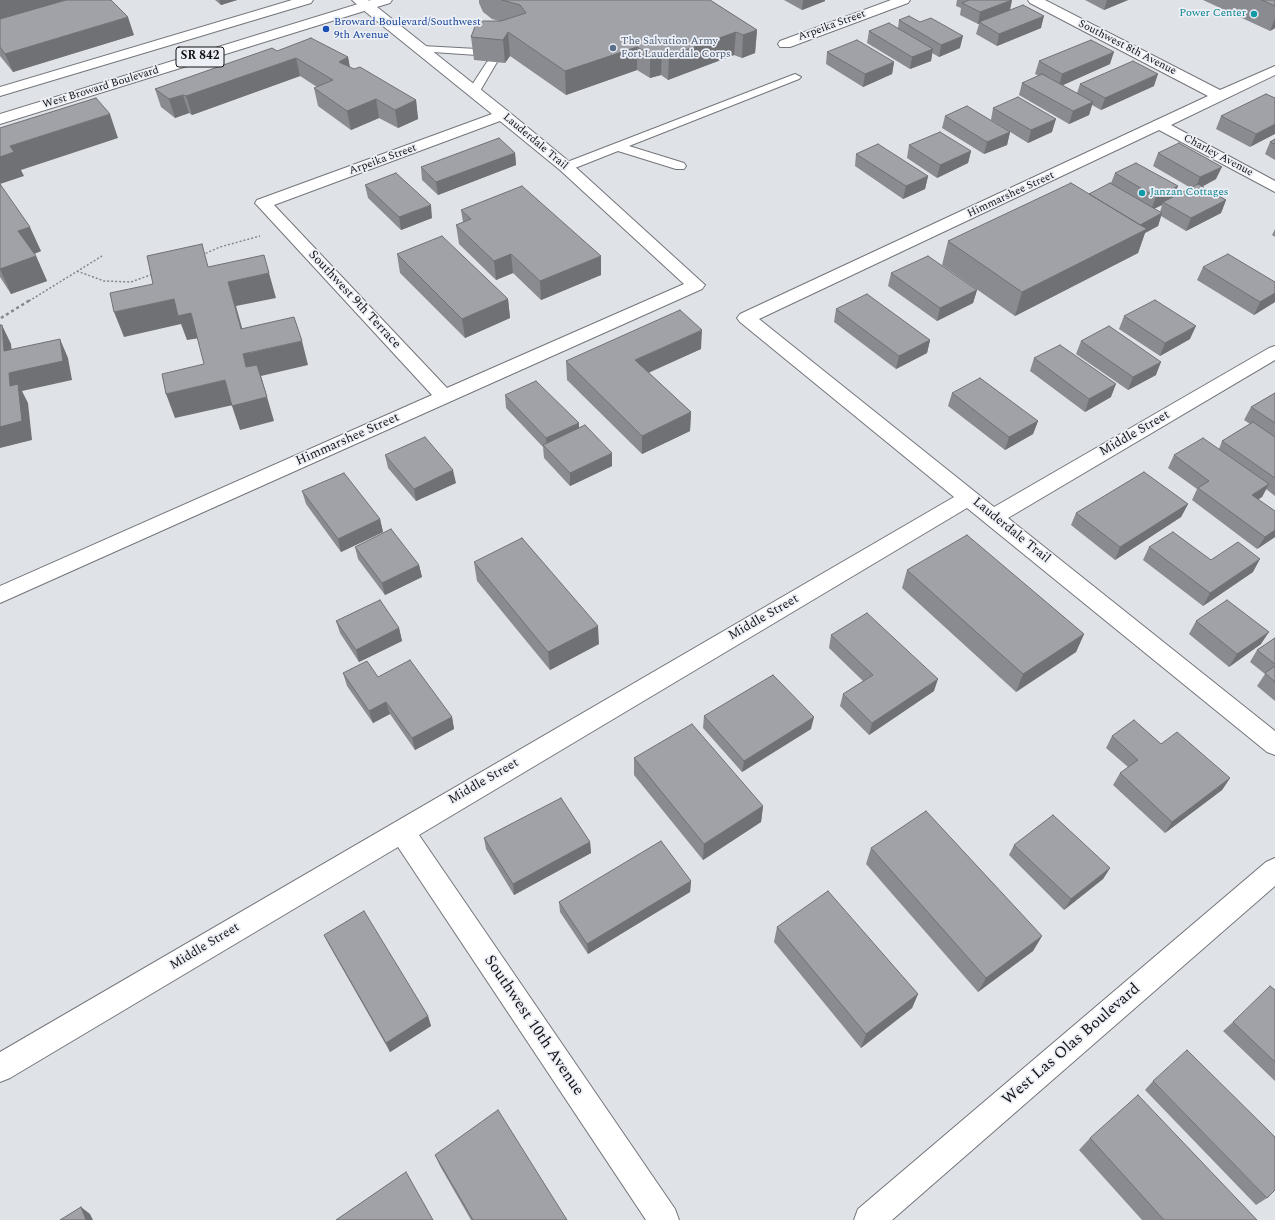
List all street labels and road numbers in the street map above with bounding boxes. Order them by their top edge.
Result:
street label: Arpeika Street [797,8,867,44]
street label: Southwest 8th Avenue [1076,18,1178,78]
road number: SR 842 [176,47,224,67]
street label: West Broward Boulevard [41,64,161,112]
street label: Lauderdale Trail [500,111,570,173]
street label: Charley Avenue [1181,132,1255,180]
street label: Arpeika Street [348,142,418,178]
street label: Himmarshee Street [965,169,1057,221]
street label: Southwest 9th Terrace [304,248,404,352]
street label: Middle Street [1097,408,1173,460]
street label: Himmarshee Street [294,410,402,470]
street label: Lauderdale Trail [969,495,1053,567]
street label: Middle Street [726,592,802,644]
street label: Middle Street [446,756,522,808]
street label: Middle Street [167,920,243,974]
street label: Southwest 10th Avenue [479,952,587,1100]
street label: West Las Olas Boulevard [999,980,1145,1110]

